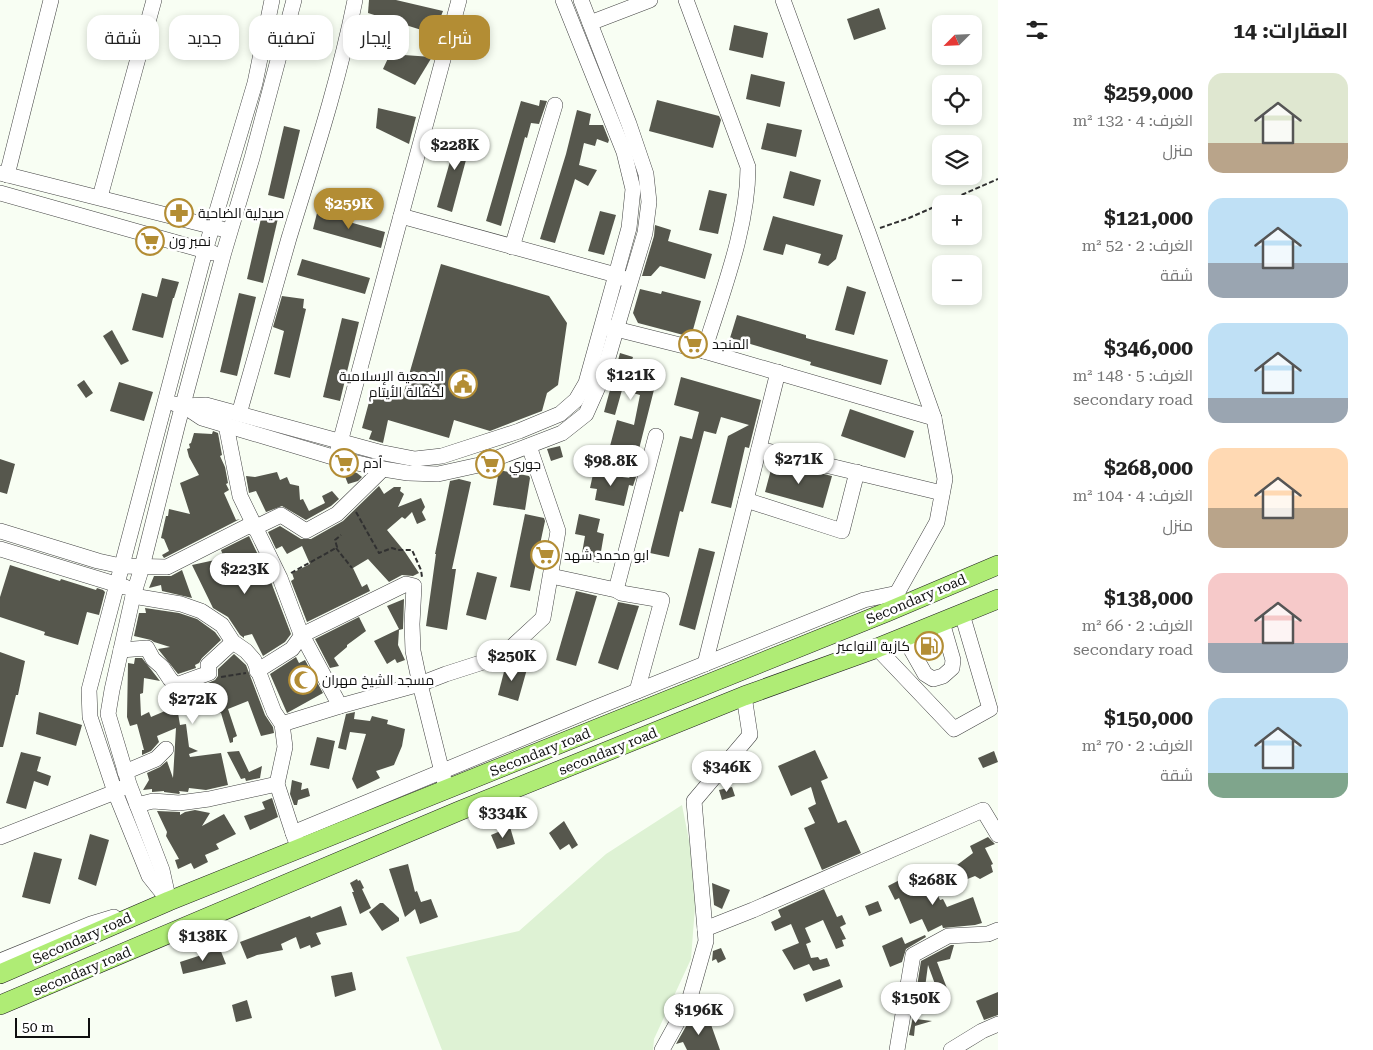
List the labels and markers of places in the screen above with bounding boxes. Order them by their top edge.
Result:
pin: $228K [420,128,490,171]
pin: $259K [314,188,384,230]
pharmacy icon: صيدلية الضاحية [164,198,194,228]
place label: صيدلية الضاحية [198,205,284,221]
supermarket icon: نمبر ون [135,226,165,256]
place label: نمبر ون [169,233,211,249]
supermarket icon: المنجد [678,329,708,359]
place label: المنجد [712,336,749,352]
pin: $121K [596,358,666,401]
place label: الجمعية الإسلامية لكفالة الأيتام [339,368,444,402]
public building icon: الجمعية الإسلامية لكفالة الأيتام [448,369,478,399]
pin: $271K [764,442,834,485]
pin: $98.8K [570,444,652,487]
supermarket icon: ٱدم [329,448,359,478]
supermarket icon: جوري [475,449,505,479]
place label: ٱدم [363,455,383,473]
place label: جوري [509,456,541,476]
supermarket icon: ابو محمد شهد [530,540,560,570]
place label: ابو محمد شهد [564,547,649,563]
pin: $223K [210,552,280,595]
fuel station icon: كازية النواعير [914,631,944,661]
place label: كازية النواعير [836,638,910,654]
pin: $250K [477,640,547,682]
mosque icon: مسجد الشيخ مهران [288,665,318,695]
place label: مسجد الشيخ مهران [322,672,434,689]
pin: $272K [158,682,228,725]
pin: $346K [692,750,762,793]
pin: $334K [468,796,538,839]
pin: $268K [898,864,968,906]
pin: $138K [168,920,238,962]
pin: $150K [881,982,951,1024]
pin: $196K [664,994,734,1036]

